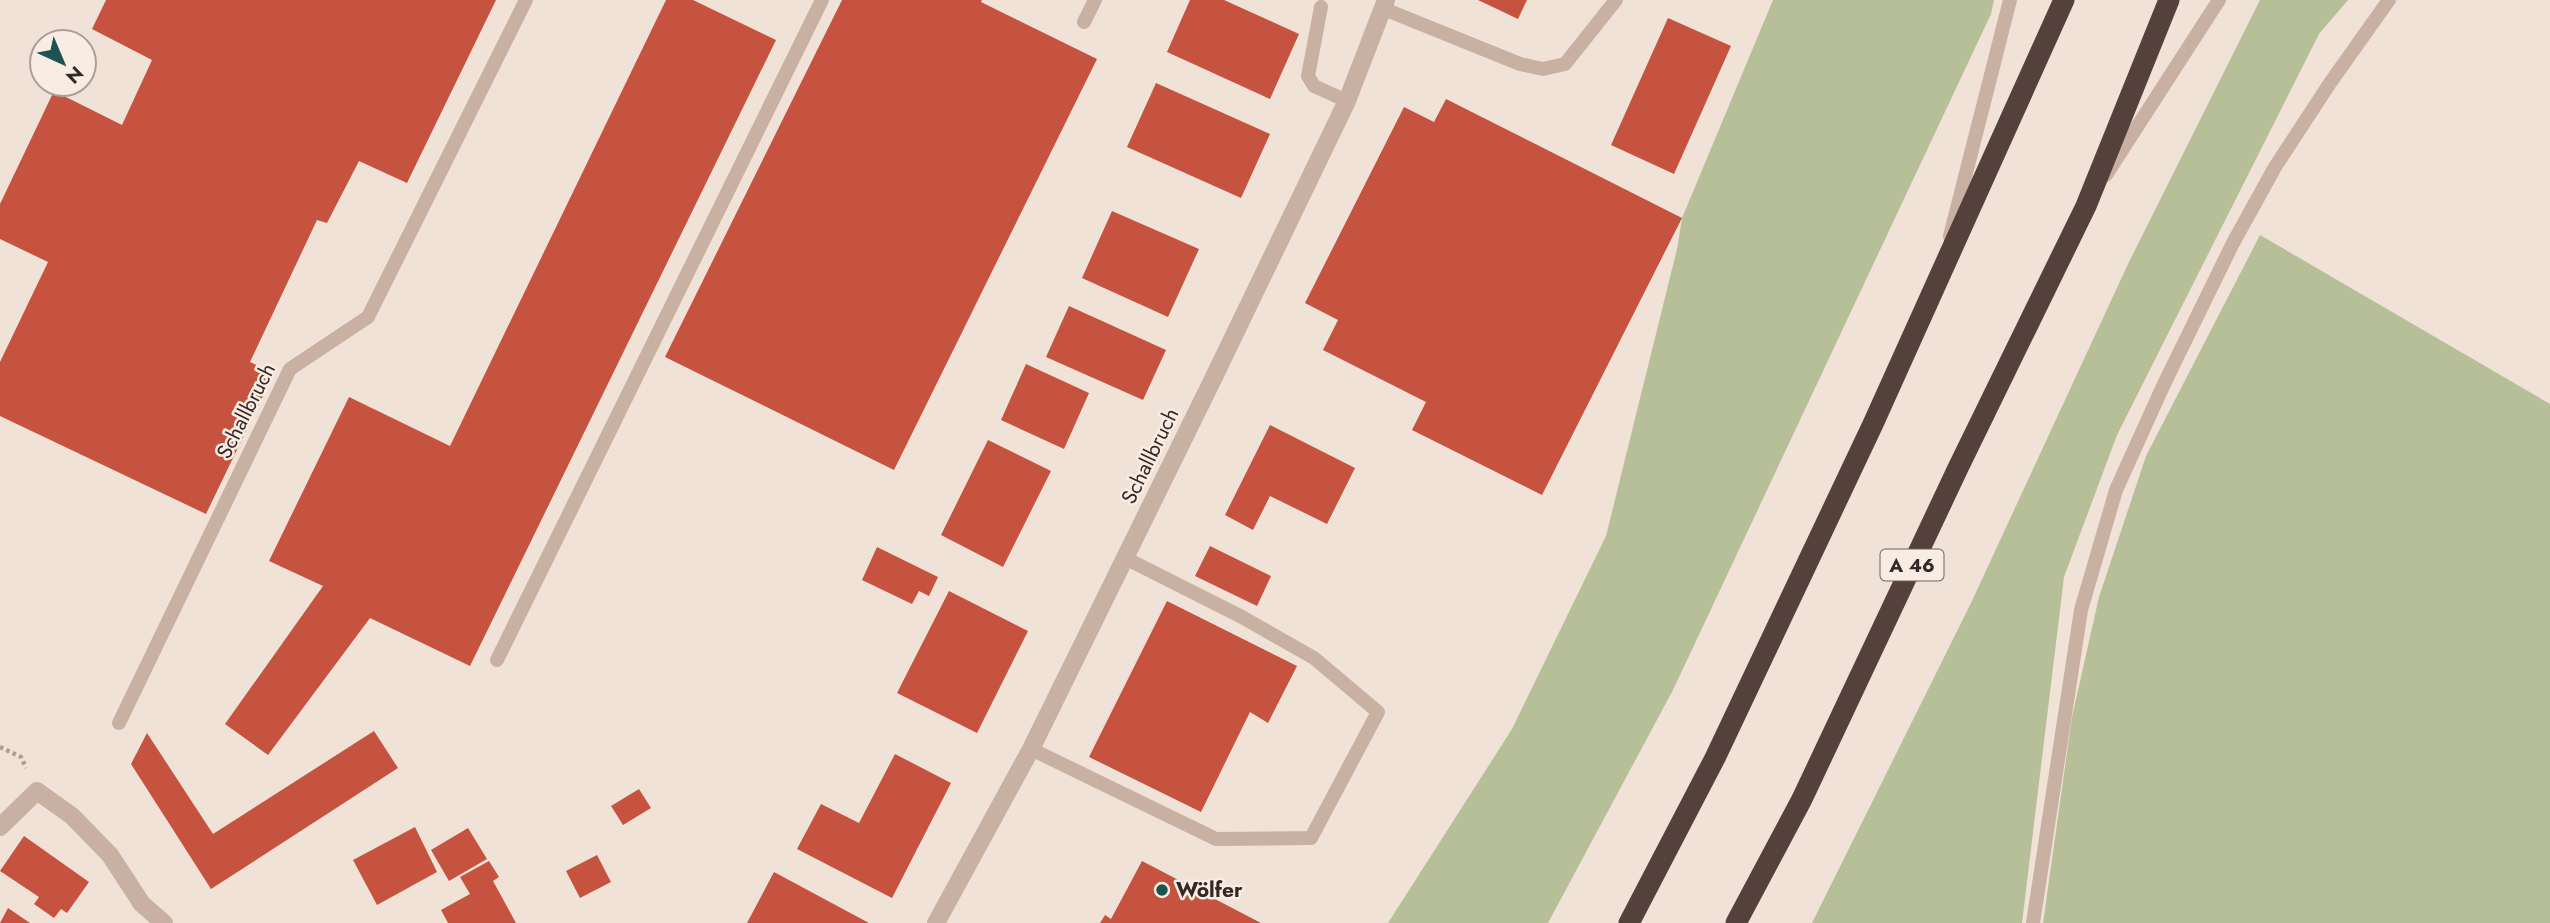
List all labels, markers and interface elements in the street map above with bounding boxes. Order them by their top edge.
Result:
north arrow [28,28,98,98]
text: N [60,60,89,90]
street label: Schallbruch [209,358,283,464]
street label: Schallbruch [1114,403,1186,509]
road number: A 46 [1881,550,1944,580]
place label: Wölfer [1176,875,1243,905]
marker: Wölfer [1154,882,1170,898]

